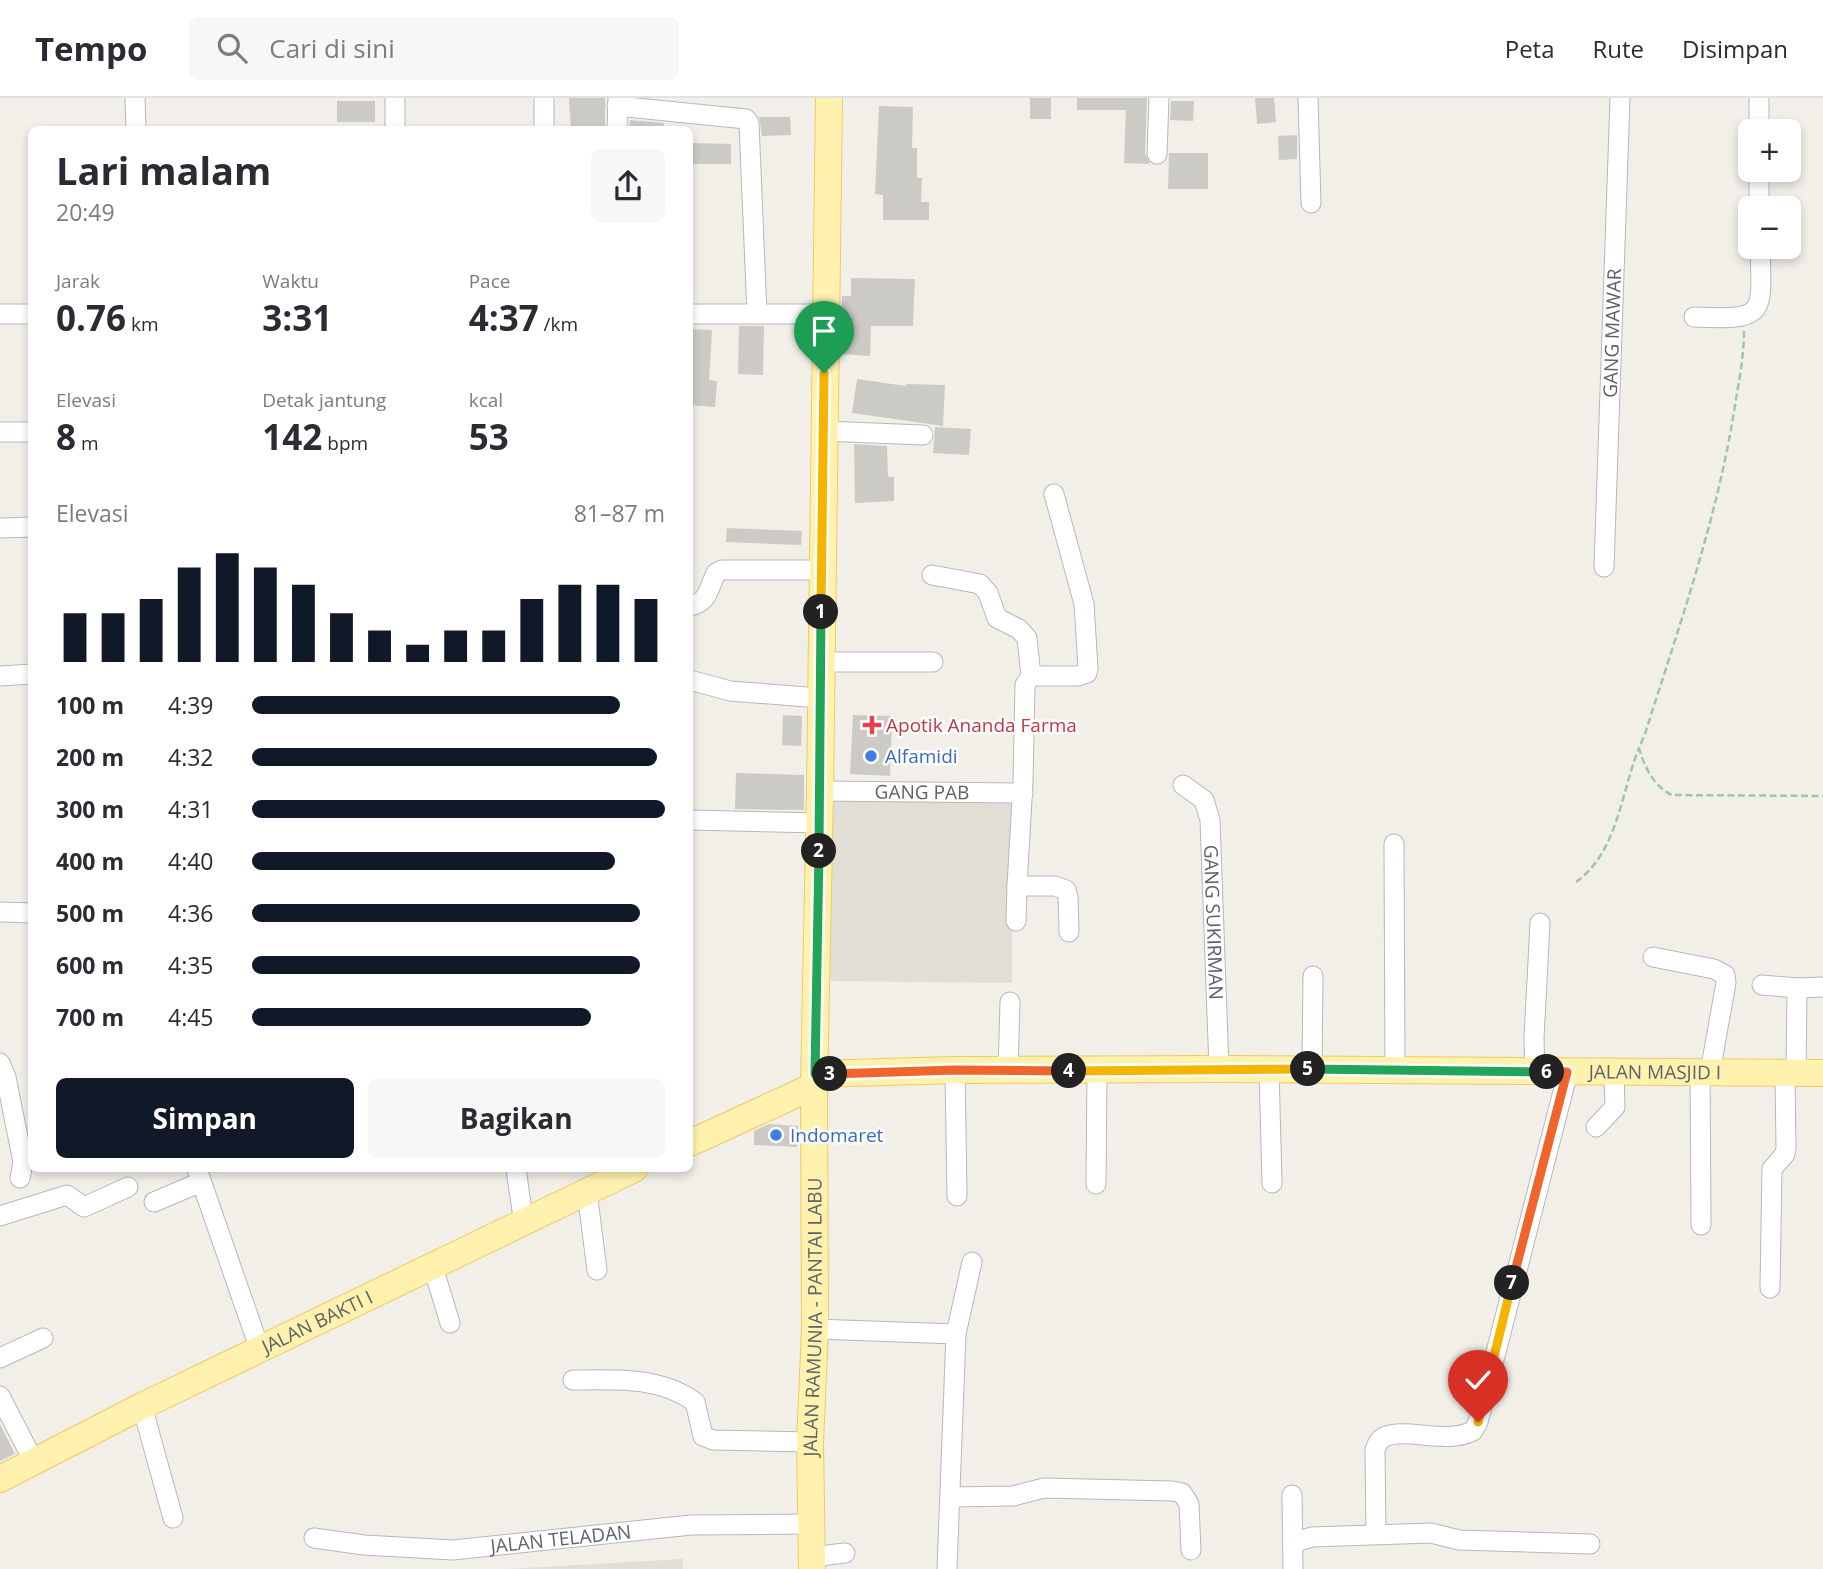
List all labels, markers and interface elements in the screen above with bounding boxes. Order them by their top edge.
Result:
search box [189,17,679,80]
text: Tempo [35,26,147,71]
icon: search [213,29,251,67]
text: Cari di sini [269,30,395,66]
text: Peta [1505,32,1555,65]
text: Rute [1593,32,1644,65]
text: Disimpan [1682,32,1788,65]
map controls [1738,119,1801,259]
button: + [1738,119,1801,182]
text: Lari malam [56,144,271,196]
button: share [591,149,665,223]
text: 20:49 [56,196,115,228]
button: − [1738,196,1801,259]
text: Jarak [56,268,100,294]
text: Waktu [262,268,319,294]
text: Pace [469,268,510,294]
street label: GANG MAWAR [1597,268,1627,398]
text: 0.76 [56,294,126,341]
text: 3:31 [262,294,332,341]
text: 4:37 [469,294,539,341]
pin [794,301,854,373]
text: km [126,311,159,337]
text: /km [539,311,578,337]
icon: arrive [805,312,843,350]
text: Elevasi [56,387,116,413]
text: Detak jantung [262,387,386,413]
text: kcal [469,387,503,413]
text: 8 [56,413,76,460]
text: 142 [262,413,322,460]
text: 53 [469,413,509,460]
text: m [76,430,99,456]
text: bpm [322,430,368,456]
text: Elevasi [56,497,129,529]
text: 81–87 m [574,497,665,529]
pin: 1 [804,594,838,630]
text: 1 [815,598,826,624]
text: 100 m [56,689,124,721]
text: 4:39 [168,689,214,721]
place label: Apotik Ananda Farma [886,712,1077,738]
marker: Apotik Ananda Farma [864,717,880,733]
text: 200 m [56,741,124,773]
text: 4:32 [168,741,214,773]
place label: Alfamidi [885,743,958,769]
marker: Alfamidi [863,748,879,764]
street label: GANG PAB [875,779,969,805]
text: 300 m [56,793,124,825]
text: 4:31 [168,793,214,825]
pin: 2 [802,834,836,868]
text: 2 [813,837,824,863]
street label: GANG SUKIRMAN [1198,844,1229,1000]
text: 400 m [56,845,124,877]
text: 4:40 [168,845,214,877]
text: 500 m [56,897,124,929]
text: 4:36 [168,897,214,929]
text: 600 m [56,949,124,981]
text: 4:35 [168,949,214,981]
text: 700 m [56,1001,124,1033]
text: 4:45 [168,1001,214,1033]
pin: 5 [1290,1052,1326,1086]
pin: 4 [1052,1054,1086,1088]
pin: 6 [1530,1054,1564,1090]
text: 5 [1302,1055,1313,1081]
pin: 3 [812,1056,848,1091]
text: 4 [1063,1057,1074,1083]
text: 6 [1541,1058,1552,1084]
street label: JALAN MASJID I [1587,1058,1721,1085]
text: 3 [824,1060,835,1086]
button: Simpan [56,1078,354,1158]
button: Bagikan [368,1078,665,1158]
place label: Indomaret [790,1122,884,1148]
marker: Indomaret [768,1127,784,1143]
street label: JALAN RAMUNIA - PANTAI LABU [797,1177,828,1459]
pin: 7 [1494,1266,1530,1300]
text: 7 [1506,1269,1517,1295]
street label: JALAN BAKTI I [255,1284,377,1360]
pin [1448,1350,1508,1422]
icon: check [1459,1361,1497,1399]
street label: JALAN TELADAN [487,1518,632,1559]

